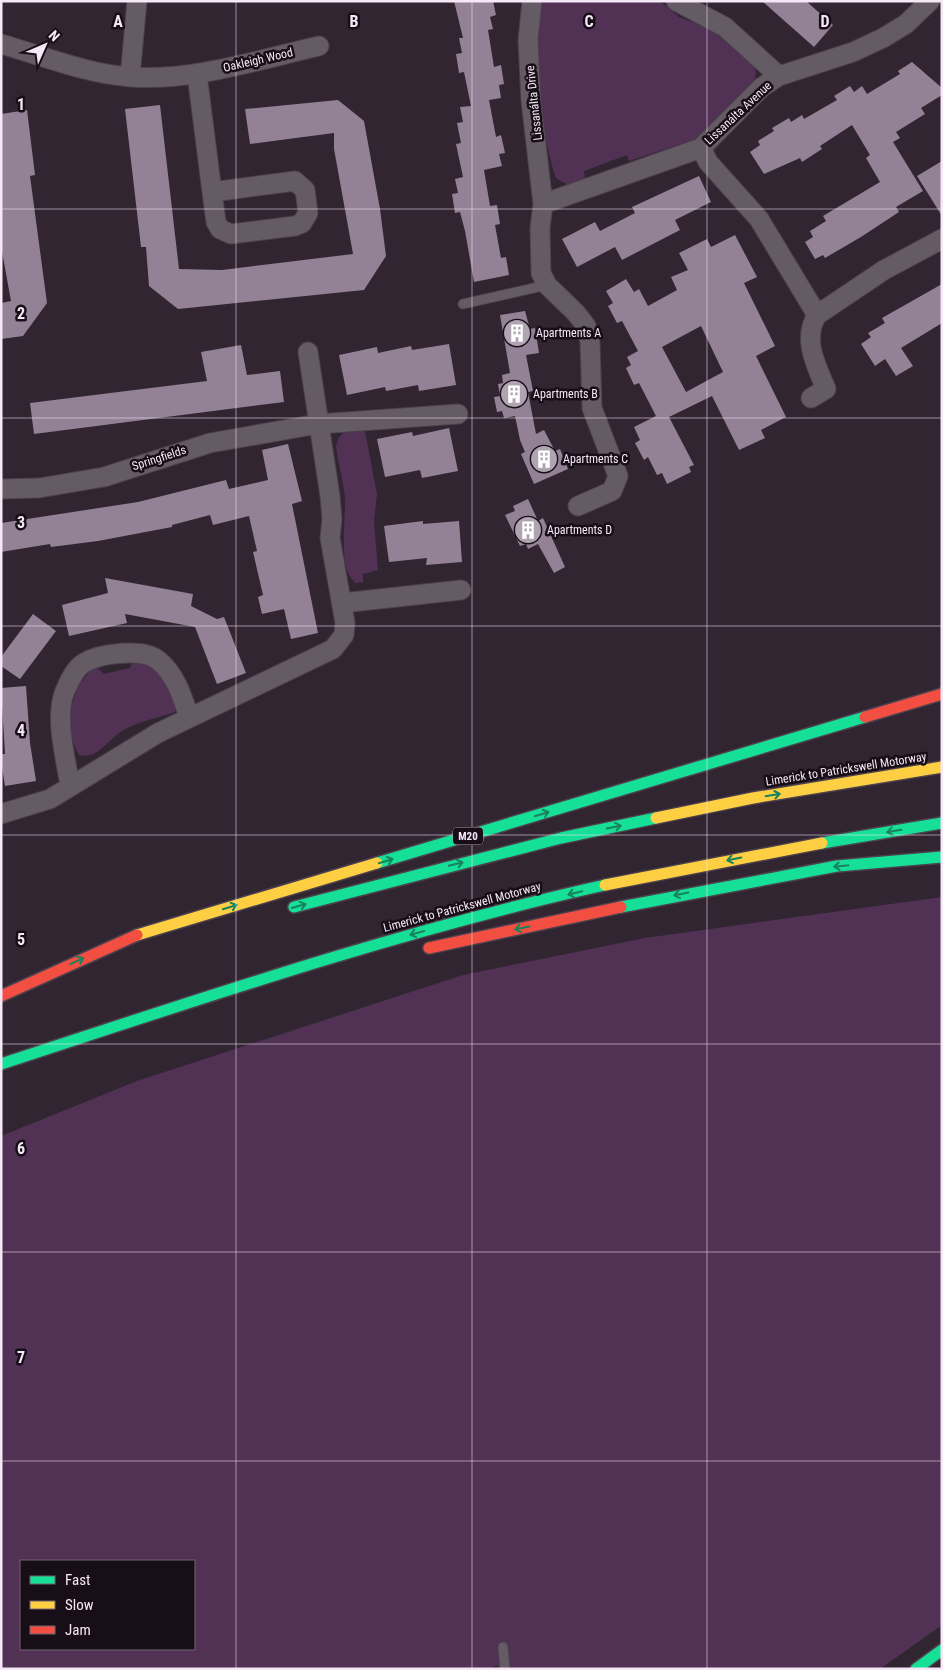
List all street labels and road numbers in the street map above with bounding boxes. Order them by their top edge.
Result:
street label: Oakleigh Wood [222,45,294,75]
street label: Lissanálta Drive [523,64,545,141]
street label: Lissanálta Avenue [702,78,775,147]
street label: Springfields [130,443,188,473]
street label: Limerick to Patrickswell Motorway [765,749,927,789]
road number: M20 [453,828,483,844]
street label: Limerick to Patrickswell Motorway [382,879,542,935]

